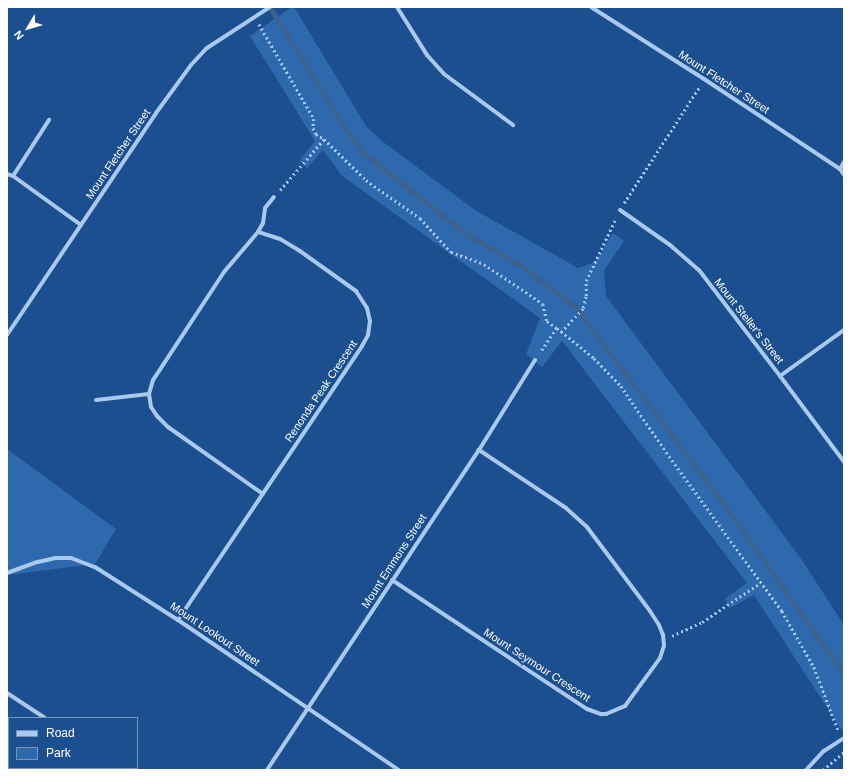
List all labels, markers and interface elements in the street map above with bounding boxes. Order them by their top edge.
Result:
north arrow [8,8,48,48]
text: N [11,29,26,42]
street label: Mount Fletcher Street [676,48,772,116]
street label: Mount Fletcher Street [83,106,153,202]
street label: Mount Steller's Street [712,276,786,366]
street label: Renonda Peak Crescent [282,338,360,444]
street label: Mount Emmons Street [359,512,429,610]
street label: Mount Lookout Street [168,599,262,669]
street label: Mount Seymour Crescent [481,626,593,704]
legend [8,717,138,769]
text: Road [46,726,75,740]
text: Park [46,746,71,760]

